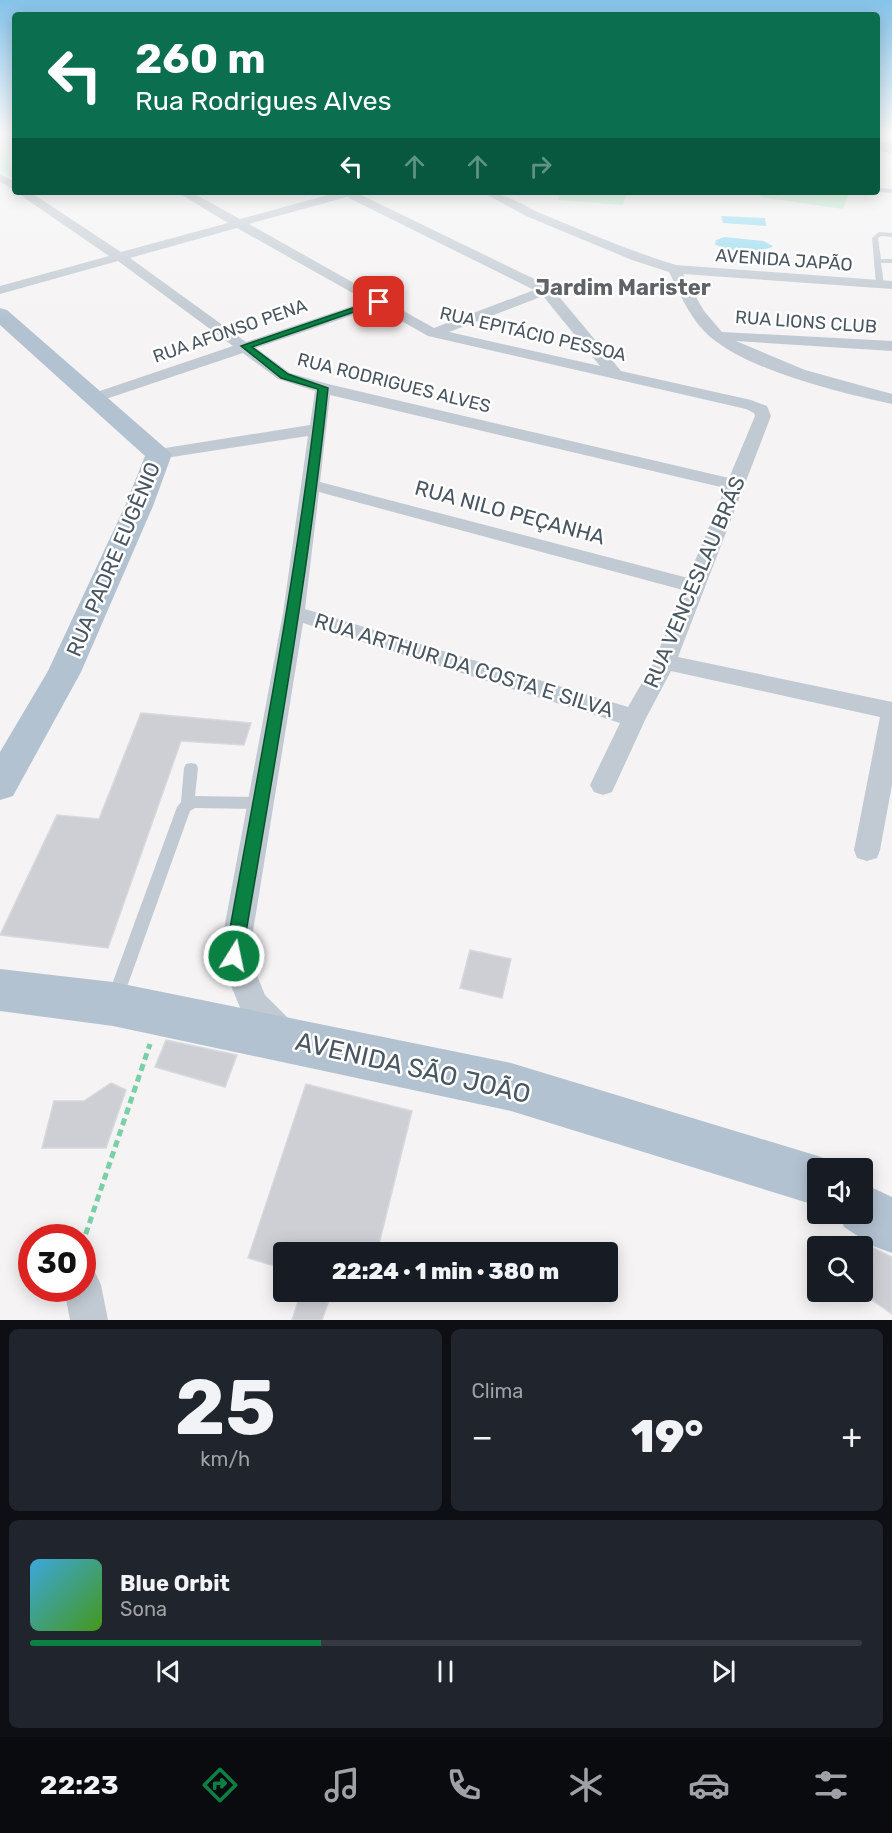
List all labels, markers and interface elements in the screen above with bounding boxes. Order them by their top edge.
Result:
text: 260 m [135,34,266,84]
icon: left [36,36,114,114]
text: Rua Rodrigues Alves [135,85,392,117]
icon: left [335,150,368,183]
icon: ahead [398,150,431,183]
icon: ahead [461,150,494,183]
icon: right [524,150,557,183]
street label: AVENIDA JAPÃO [715,244,853,276]
district label: Jardim Marister [535,274,711,301]
pin [353,276,404,327]
icon: arrive [362,285,395,318]
street label: RUA AFONSO PENA [150,294,310,368]
street label: RUA EPITÁCIO PESSOA [438,302,628,366]
street label: RUA LIONS CLUB [734,306,878,338]
street label: RUA RODRIGUES ALVES [295,348,493,418]
street label: RUA PADRE EUGÊNIO [61,458,165,660]
street label: RUA VENCESLAU BRÁS [638,472,750,692]
street label: RUA NILO PEÇANHA [412,475,608,549]
street label: RUA ARTHUR DA COSTA E SILVA [312,608,616,722]
position arrow [202,924,266,988]
street label: AVENIDA SÃO JOÃO [292,1026,534,1110]
map controls [807,1158,873,1302]
button: sound [807,1158,873,1224]
speed limit sign: 30 [18,1224,96,1302]
button: search [807,1236,873,1302]
text: 22:24 · 1 min · 380 m [332,1258,559,1285]
text: 25 [175,1361,276,1454]
text: Clima [472,1379,523,1403]
text: 19° [631,1410,703,1463]
text: − [472,1417,493,1456]
text: + [841,1417,862,1456]
text: km/h [200,1447,250,1471]
text: Blue Orbit [120,1570,230,1597]
text: Sona [120,1597,167,1621]
icon: previous [152,1655,185,1688]
icon: pause [429,1655,462,1688]
icon: next [707,1655,740,1688]
icon: directions [199,1764,241,1806]
icon: music [321,1764,363,1806]
icon: phone [443,1764,485,1806]
icon: climate [565,1764,607,1806]
icon: car [688,1764,730,1806]
icon: filters [810,1764,852,1806]
text: 22:23 [40,1769,118,1801]

